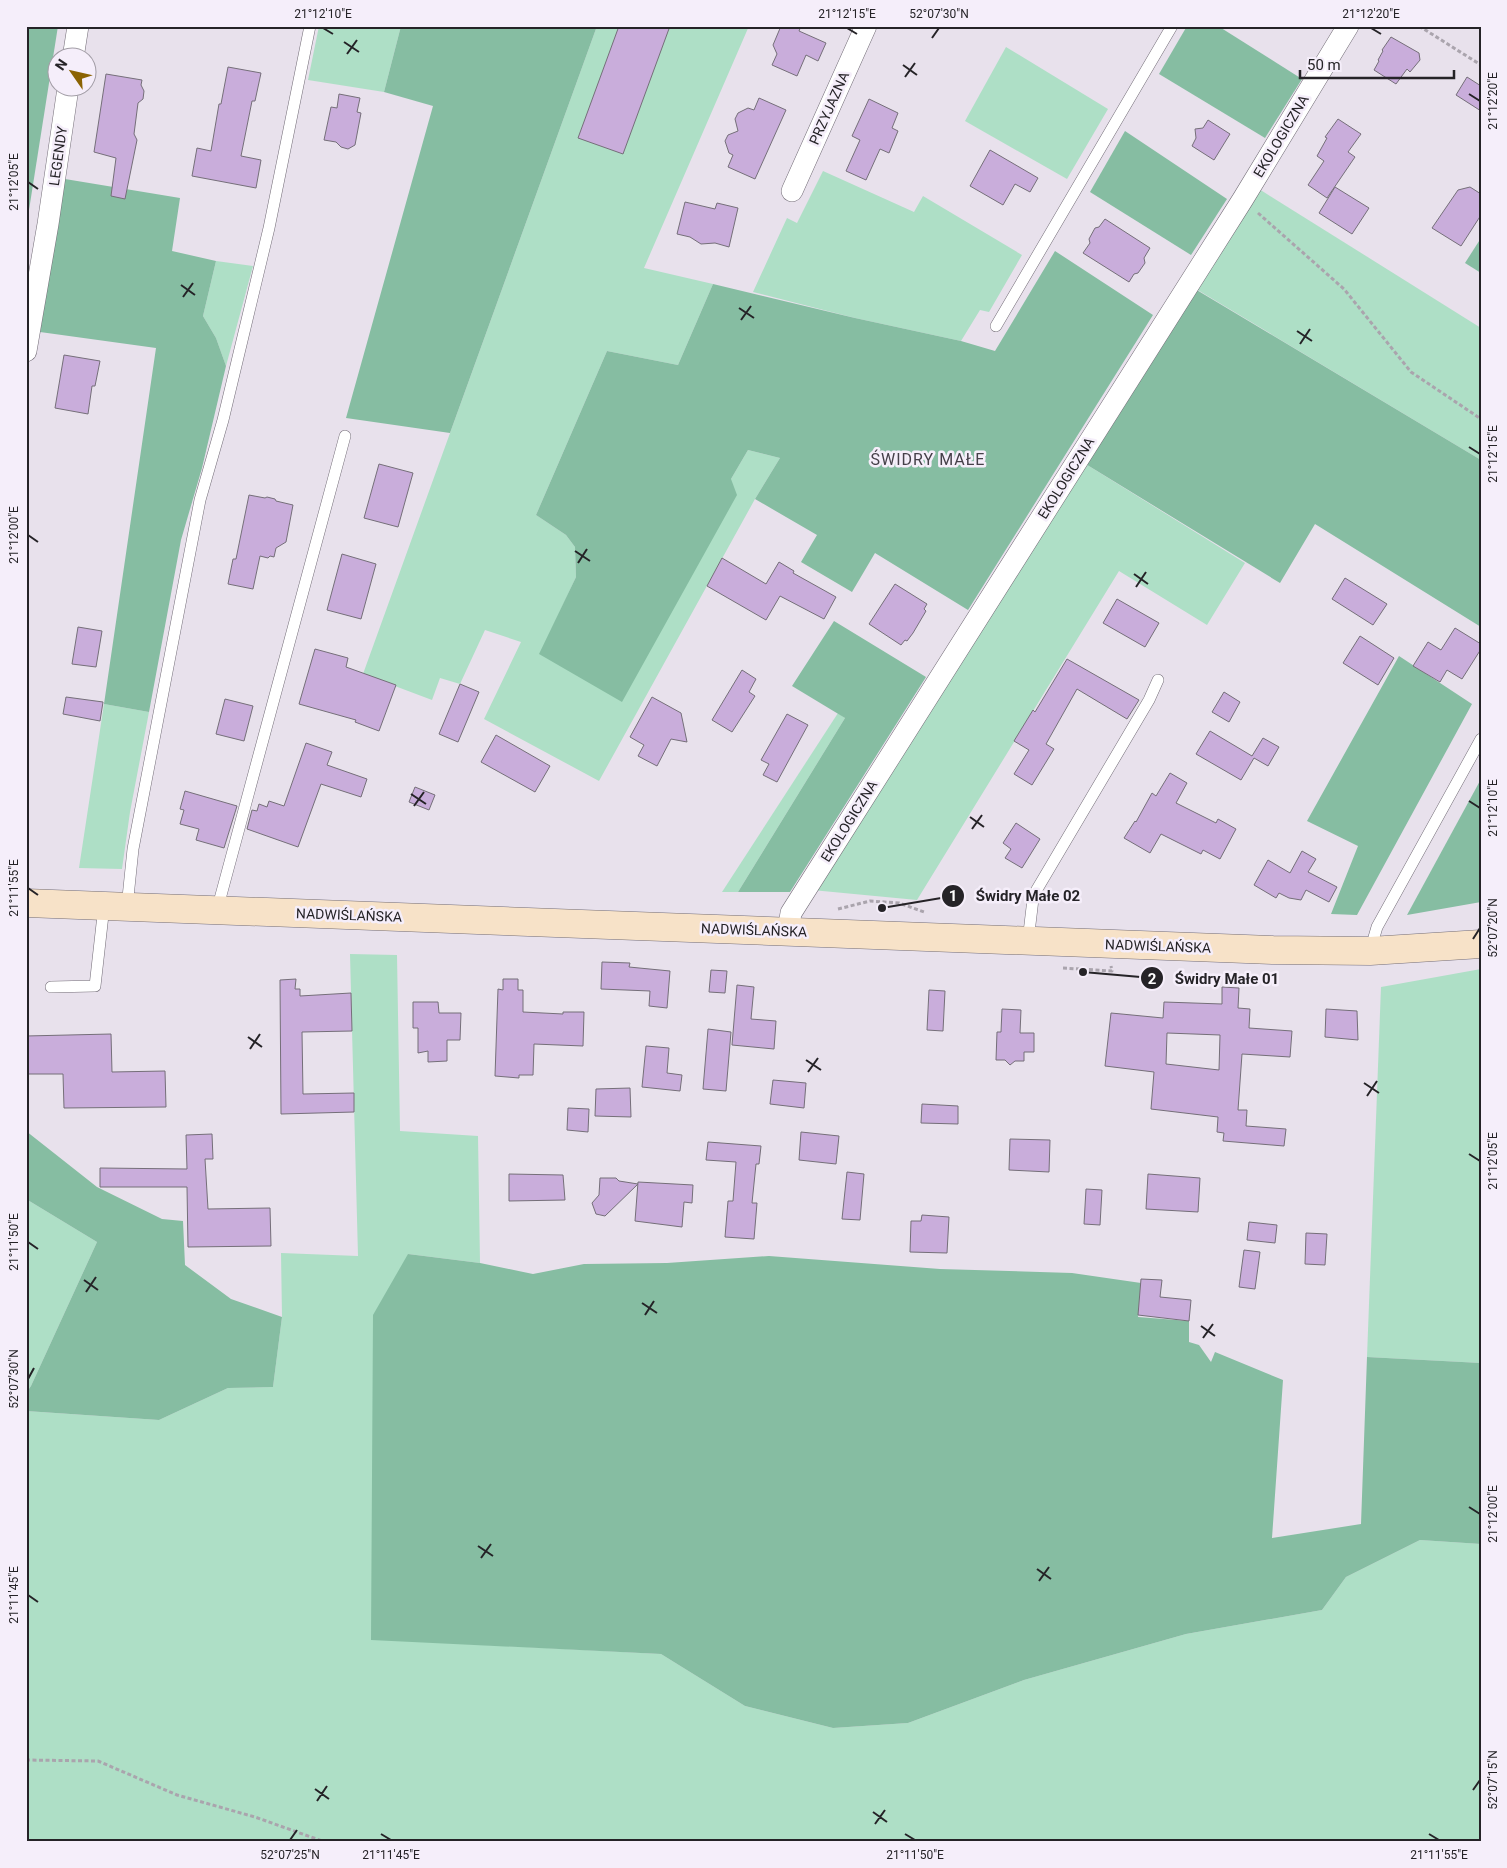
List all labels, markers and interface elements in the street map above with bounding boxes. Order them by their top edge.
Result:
text: 21°12'10"E [294,7,352,21]
text: 21°12'15"E [818,7,876,21]
text: 52°07'30"N [909,7,969,21]
text: 21°12'20"E [1342,7,1400,21]
north arrow [48,48,98,98]
scale bar [1300,48,1453,80]
text: N [52,56,71,73]
text: 50 m [1307,56,1341,74]
street label: PRZYJAZNA [806,69,852,147]
text: 21°12'20"E [1486,72,1500,130]
street label: EKOLOGICZNA [1250,92,1312,180]
street label: LEGENDY [46,124,70,187]
text: 21°12'05"E [7,153,21,211]
text: 21°12'15"E [1486,425,1500,483]
street label: EKOLOGICZNA [1035,434,1097,522]
district label: ŚWIDRY MAŁE [871,449,985,469]
text: 21°12'00"E [7,506,21,564]
street label: EKOLOGICZNA [818,777,880,865]
text: 21°12'10"E [1486,779,1500,837]
text: 21°11'55"E [7,859,21,917]
callout: Świdry Małe 02 [941,881,1090,911]
text: 1 [949,887,957,905]
text: Świdry Małe 02 [976,887,1081,905]
text: 52°07'20"N [1486,898,1500,958]
street label: NADWIŚLAŃSKA [296,904,402,925]
street label: NADWIŚLAŃSKA [701,919,807,940]
street label: NADWIŚLAŃSKA [1105,935,1211,956]
callout: Świdry Małe 01 [1139,963,1289,993]
text: 2 [1148,970,1157,988]
text: Świdry Małe 01 [1175,970,1279,988]
text: 21°12'05"E [1486,1132,1500,1190]
text: 21°11'50"E [7,1213,21,1271]
text: 52°07'30"N [7,1349,21,1409]
text: 21°12'00"E [1486,1485,1500,1543]
text: 21°11'45"E [7,1566,21,1624]
text: 52°07'15"N [1486,1750,1500,1810]
text: 52°07'25"N [260,1848,320,1862]
text: 21°11'45"E [362,1848,420,1862]
text: 21°11'50"E [886,1848,944,1862]
text: 21°11'55"E [1410,1848,1468,1862]

